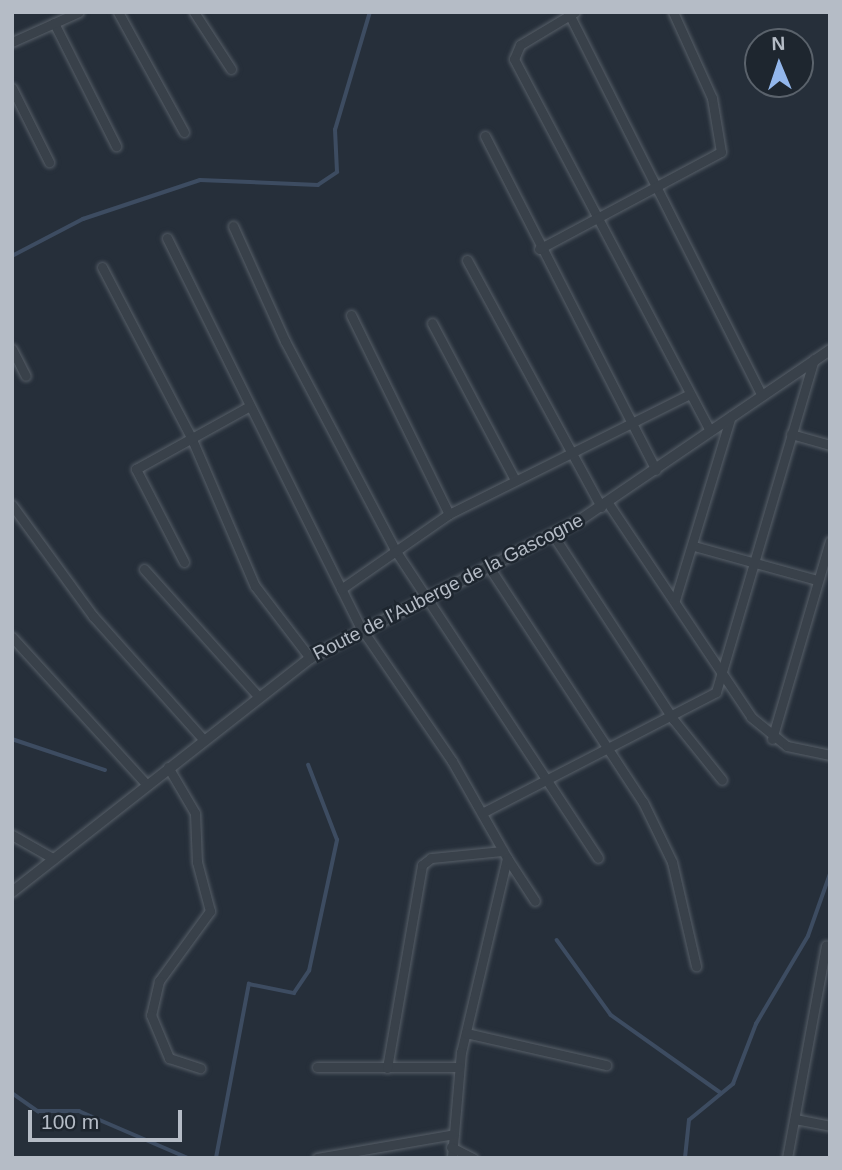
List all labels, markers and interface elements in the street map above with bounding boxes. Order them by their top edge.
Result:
north arrow [744,28,814,98]
text: N [771,33,786,54]
street label: Route de l'Auberge de la Gascogne [309,509,587,665]
scale bar [32,1096,186,1140]
text: 100 m [41,1110,99,1133]

